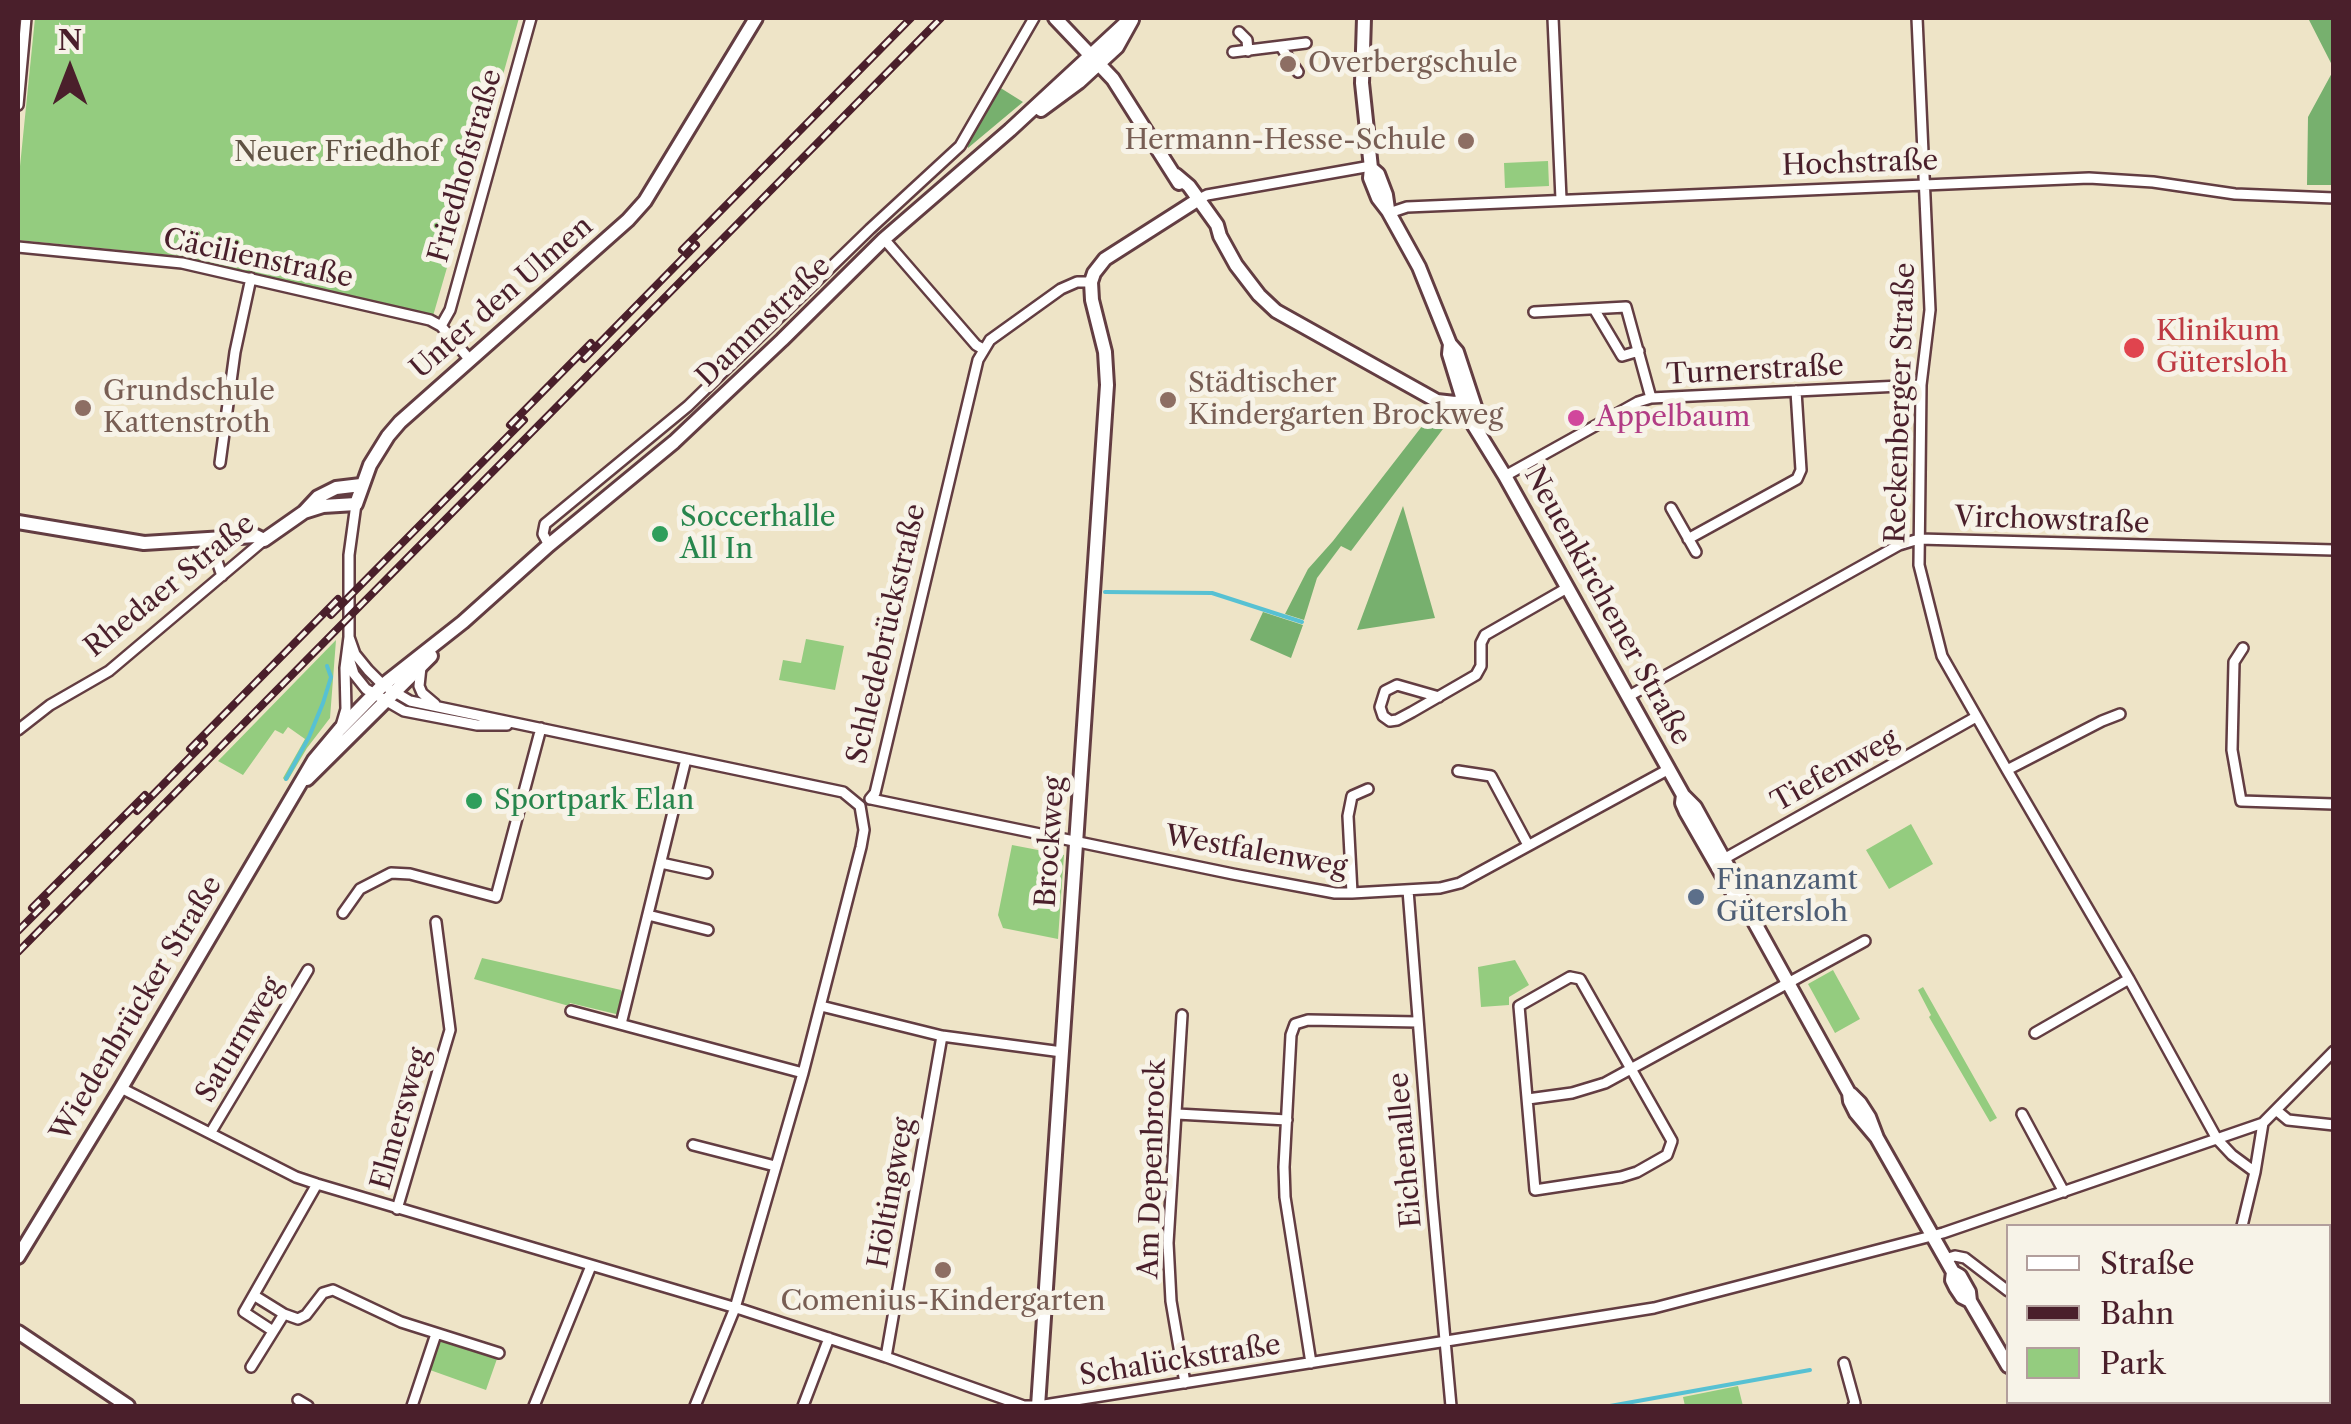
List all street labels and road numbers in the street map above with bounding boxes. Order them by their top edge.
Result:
street label: Friedhofstraße [422,66,510,266]
street label: Hochstraße [1781,144,1939,184]
street label: Unter den Ulmen [404,210,600,386]
street label: Cäcilienstraße [160,222,356,296]
street label: Dammstraße [690,250,838,394]
street label: Reckenberger Straße [1879,262,1923,544]
street label: Turnerstraße [1665,350,1845,392]
street label: Neuenkirchener Straße [1516,461,1698,751]
street label: Schledebrückstraße [841,501,933,767]
street label: Virchowstraße [1954,501,2150,541]
street label: Rhedaer Straße [78,507,262,665]
street label: Tiefenweg [1766,722,1904,820]
street label: Brockweg [1030,775,1072,909]
street label: Westfalenweg [1162,819,1350,885]
street label: Wiedenbrücker Straße [44,870,230,1148]
street label: Saturnweg [190,971,290,1109]
street label: Elmersweg [365,1044,437,1194]
street label: Am Depenbrock [1132,1059,1174,1279]
street label: Eichenallee [1382,1071,1430,1229]
street label: Höltingweg [862,1115,922,1271]
street label: Schalückstraße [1077,1329,1283,1393]

